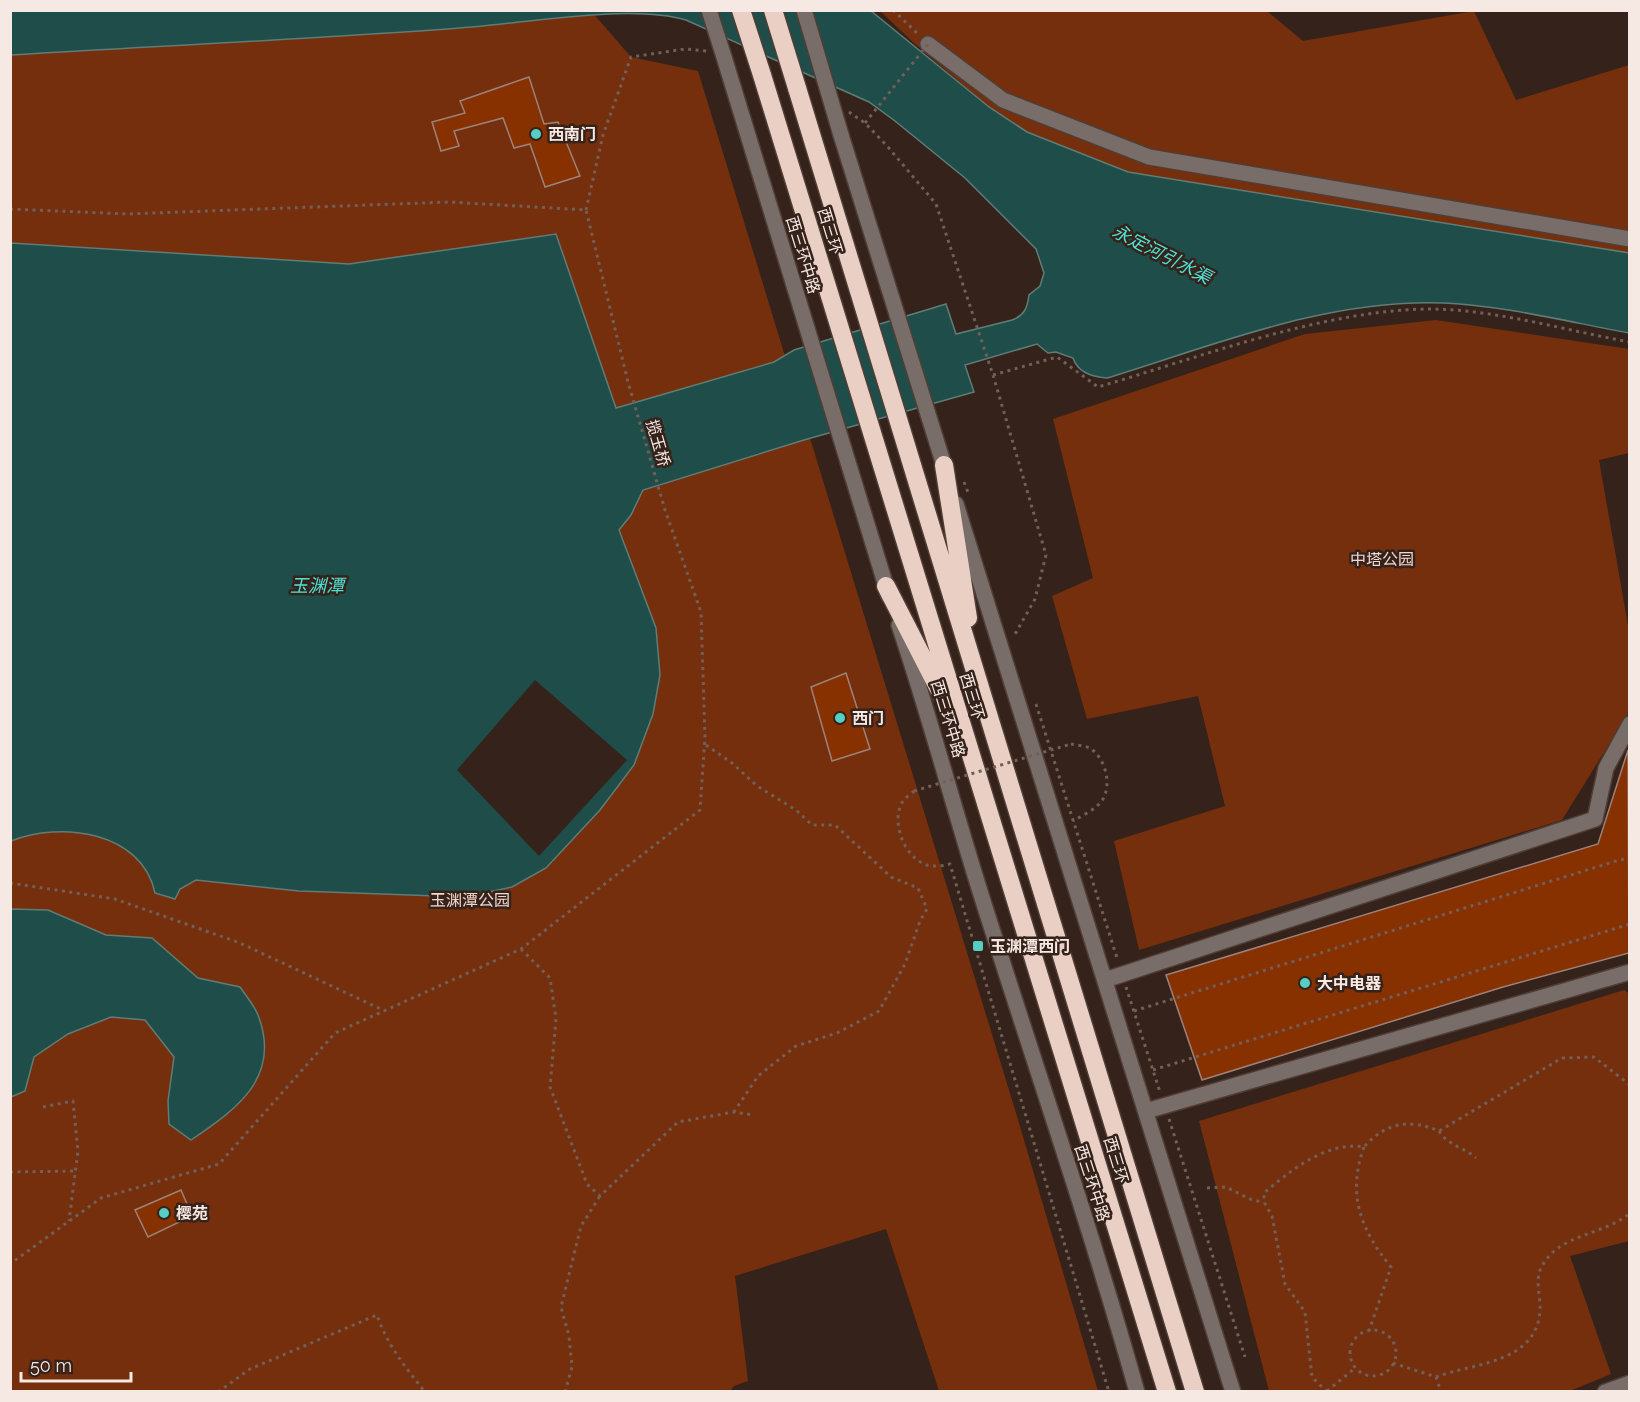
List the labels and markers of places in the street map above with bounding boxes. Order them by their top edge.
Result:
place label: 西南门 [548,125,596,144]
marker: 西南门 [529,127,543,141]
place label: 西门 [852,709,884,728]
marker: 西门 [833,711,847,725]
place label: 玉渊潭西门 [990,937,1070,956]
marker: 玉渊潭西门 [971,939,985,953]
place label: 大中电器 [1317,974,1381,993]
marker: 大中电器 [1298,976,1312,990]
place label: 樱苑 [176,1204,208,1223]
marker: 樱苑 [157,1206,171,1220]

